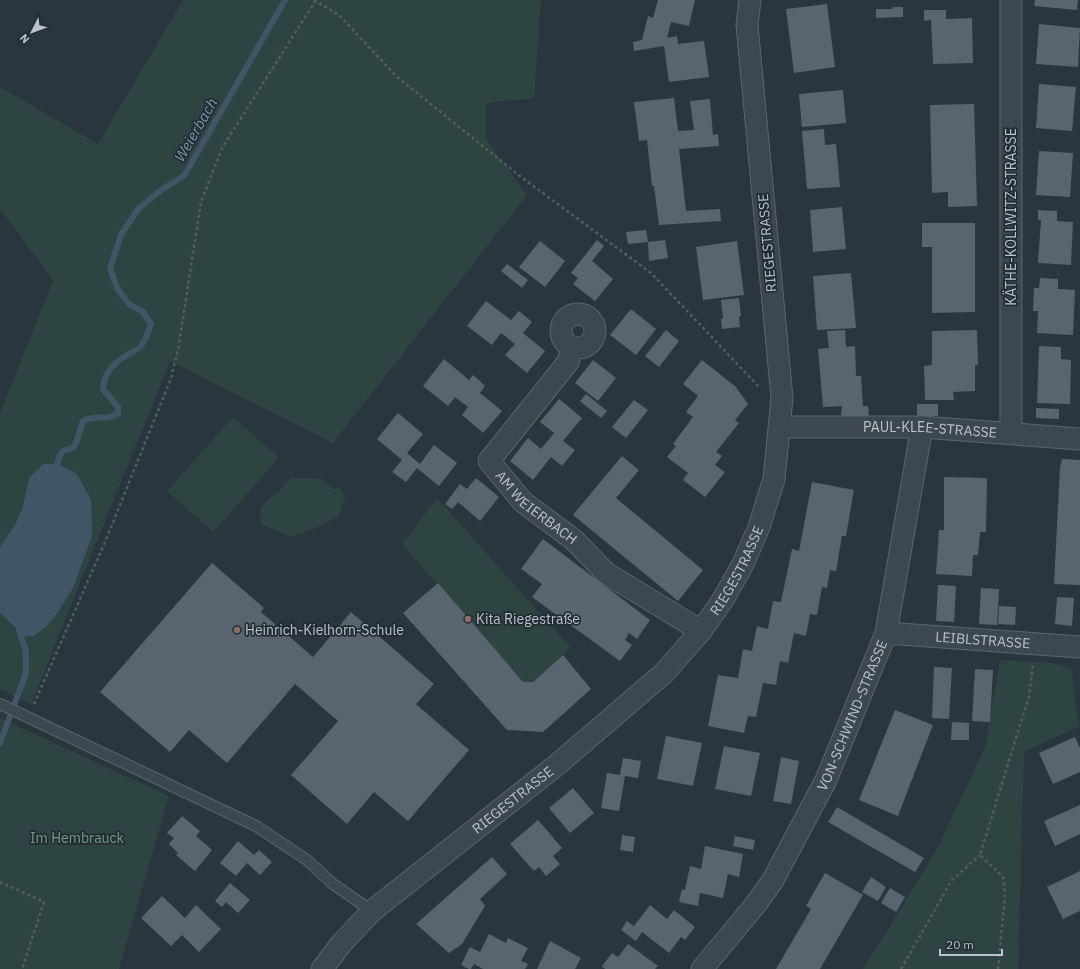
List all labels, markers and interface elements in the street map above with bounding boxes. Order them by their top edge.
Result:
north arrow [12,12,52,52]
text: N [17,31,32,46]
water label: Weierbach [170,94,221,165]
street label: KÄTHE-KOLLWITZ-STRASSE [1002,128,1020,306]
street label: RIEGESTRASSE [754,193,780,293]
street label: PAUL-KLEE-STRASSE [863,418,997,442]
street label: AM WEIERBACH [492,467,581,548]
street label: RIEGESTRASSE [706,523,767,619]
place label: Kita Riegestraße [476,610,580,628]
marker: Kita Riegestraße [463,614,473,624]
place label: Heinrich-Kielhorn-Schule [245,621,404,639]
marker: Heinrich-Kielhorn-Schule [232,625,242,635]
street label: LEIBLSTRASSE [935,628,1031,652]
street label: VON-SCHWIND-STRASSE [813,637,891,794]
street label: RIEGESTRASSE [468,762,557,838]
park label: Im Hembrauck [30,829,125,847]
scale bar [940,931,1002,957]
text: 20 m [946,937,974,952]

